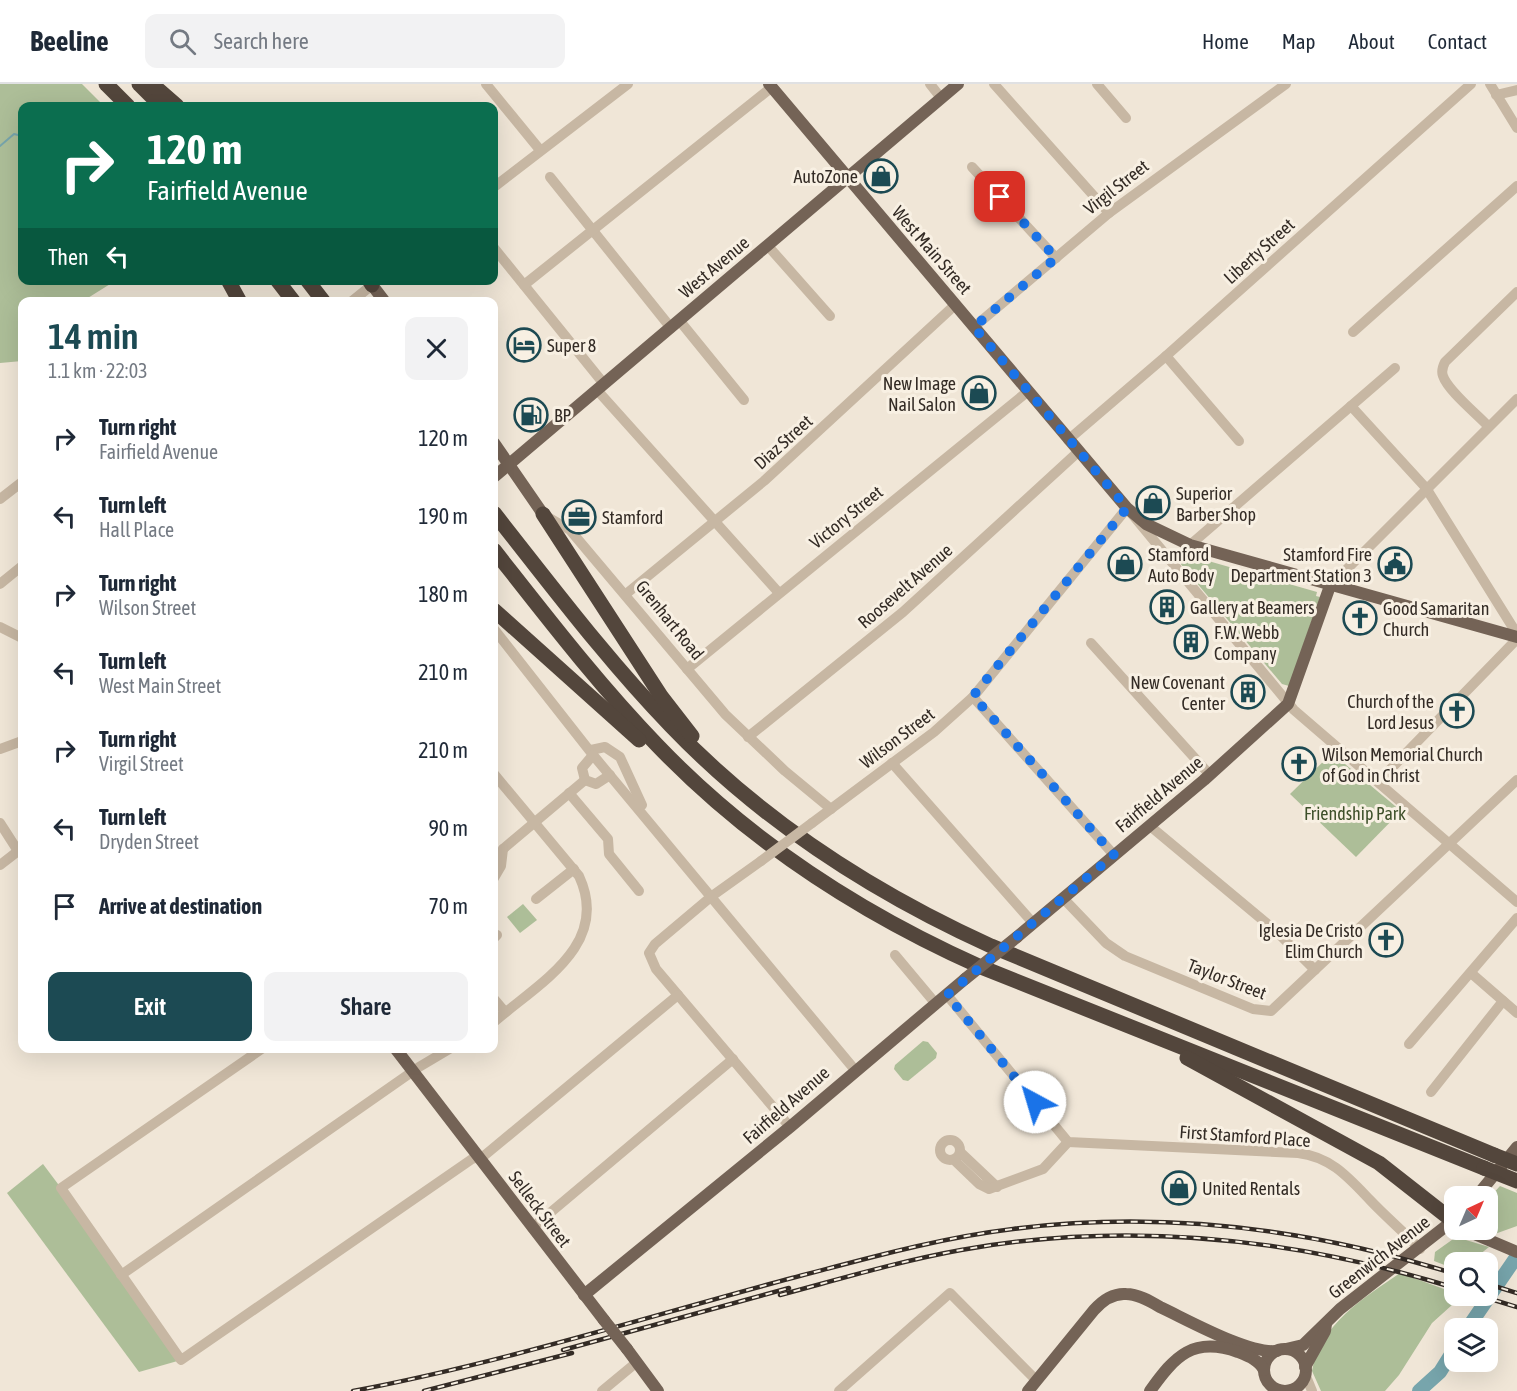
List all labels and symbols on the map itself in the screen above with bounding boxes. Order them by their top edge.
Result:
street label: Virgil Street [1079,155,1153,219]
shop icon: AutoZone [863,158,899,194]
place label: AutoZone [794,166,858,187]
pin [974,171,1025,222]
street label: West Main Street [888,202,976,298]
street label: Liberty Street [1219,214,1299,288]
street label: West Avenue [675,232,753,302]
hotel icon: Super 8 [506,327,542,363]
place label: Super 8 [547,335,596,356]
place label: New Image Nail Salon [883,373,956,415]
shop icon: New Image Nail Salon [961,375,997,411]
fuel station icon: BP [513,397,549,433]
place label: BP [554,405,572,426]
street label: Diaz Street [750,410,816,474]
street label: Victory Street [805,481,887,553]
place label: Superior Barber Shop [1176,483,1256,525]
shop icon: Superior Barber Shop [1135,485,1171,521]
office icon: Stamford [561,499,597,535]
place label: Stamford [602,507,663,528]
street label: Roosevelt Avenue [854,539,956,633]
place label: Stamford Auto Body [1148,544,1214,586]
place label: Stamford Fire Department Station 3 [1230,544,1372,586]
shop icon: Stamford Auto Body [1107,546,1143,582]
public building icon: Stamford Fire Department Station 3 [1377,546,1413,582]
street label: Grenhart Road [632,576,708,664]
building icon: Gallery at Beamers [1149,589,1185,625]
place label: Gallery at Beamers [1190,597,1315,618]
place label: Good Samaritan Church [1383,598,1489,640]
church icon: Good Samaritan Church [1342,600,1378,636]
place label: F.W. Webb Company [1214,622,1279,664]
building icon: F.W. Webb Company [1173,624,1209,660]
place label: New Covenant Center [1130,672,1226,714]
building icon: New Covenant Center [1230,674,1266,710]
place label: Church of the Lord Jesus [1347,691,1434,733]
church icon: Church of the Lord Jesus [1439,693,1475,729]
street label: Wilson Street [856,703,938,773]
place label: Wilson Memorial Church of God in Christ [1322,744,1483,786]
church icon: Wilson Memorial Church of God in Christ [1281,746,1317,782]
street label: Fairfield Avenue [1111,751,1207,837]
park label: Friendship Park [1304,803,1406,824]
place label: Iglesia De Cristo Elim Church [1258,920,1363,962]
church icon: Iglesia De Cristo Elim Church [1368,922,1404,958]
street label: Taylor Street [1185,954,1269,1004]
street label: Fairfield Avenue [739,1062,833,1148]
position arrow [1003,1070,1067,1134]
street label: First Stamford Place [1179,1121,1311,1151]
street label: Selleck Street [505,1167,575,1251]
shop icon: United Rentals [1161,1170,1197,1206]
place label: United Rentals [1202,1178,1300,1199]
north arrow [1444,1186,1498,1240]
street label: Greenwich Avenue [1324,1211,1434,1303]

